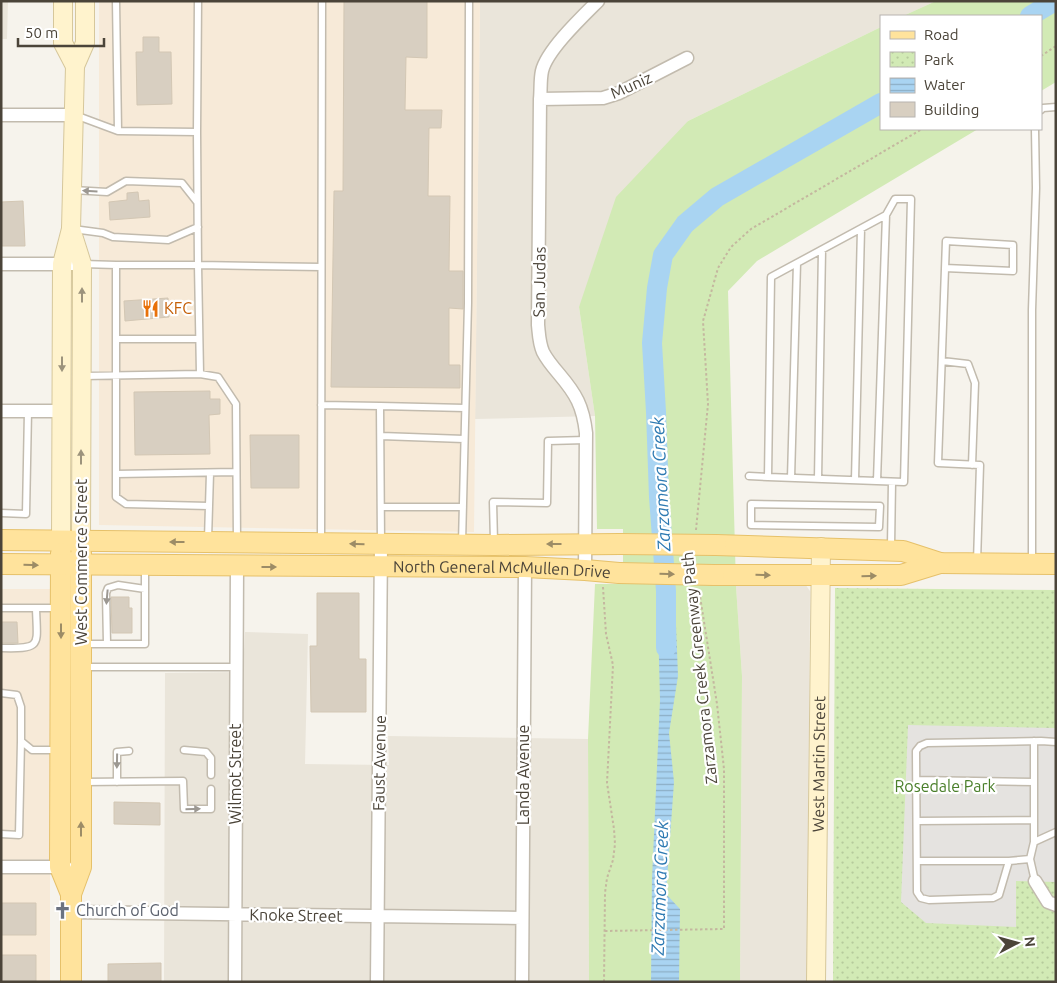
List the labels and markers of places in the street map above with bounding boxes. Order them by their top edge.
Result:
restaurant icon: KFC [140,298,160,318]
place label: KFC [164,299,192,317]
church icon: Church of God [52,900,72,920]
place label: Church of God [76,901,179,919]

